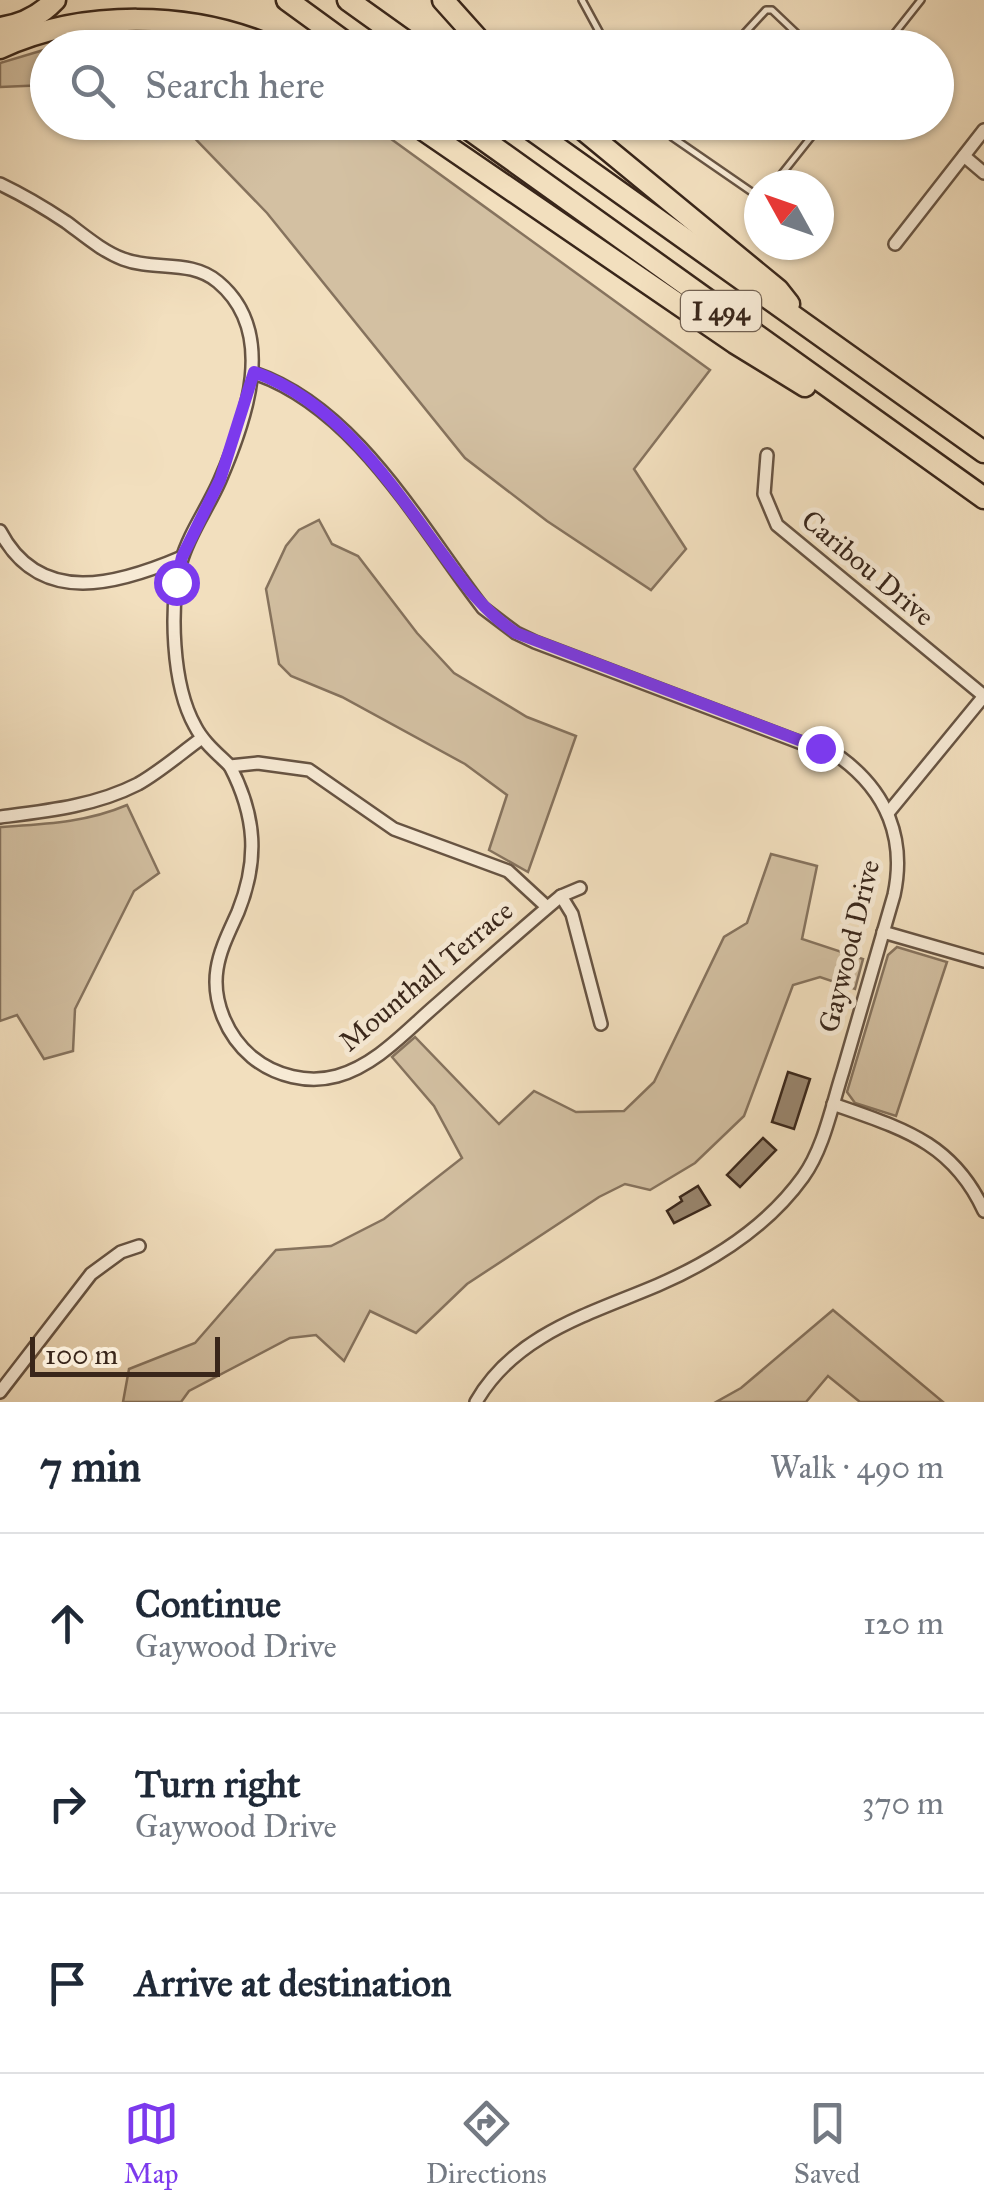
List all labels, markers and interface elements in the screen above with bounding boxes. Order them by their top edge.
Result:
search box [30,30,954,140]
icon: search [65,58,120,113]
text: Search here [145,62,325,108]
north arrow [744,170,834,260]
road number: I 494 [681,291,761,331]
street label: Caribou Drive [794,502,942,634]
route start [154,560,200,606]
route end [798,726,844,772]
street label: Gaywood Drive [811,856,887,1036]
street label: Mounthall Terrace [332,893,520,1059]
scale bar [30,1332,220,1376]
text: 100 m [45,1337,118,1372]
text: 7 min [40,1441,141,1493]
text: Walk · 490 m [770,1448,944,1487]
text: Continue [135,1581,281,1627]
icon: ahead [40,1596,95,1651]
text: 120 m [863,1604,944,1643]
text: Gaywood Drive [135,1627,337,1666]
text: Turn right [135,1761,301,1807]
icon: right [40,1776,95,1831]
text: 370 m [862,1784,944,1823]
text: Gaywood Drive [135,1807,337,1846]
icon: arrive [40,1956,95,2011]
text: Arrive at destination [135,1960,452,2006]
tab: Map [124,2096,179,2191]
tab: Directions [426,2096,547,2191]
tab: Saved [794,2096,860,2191]

